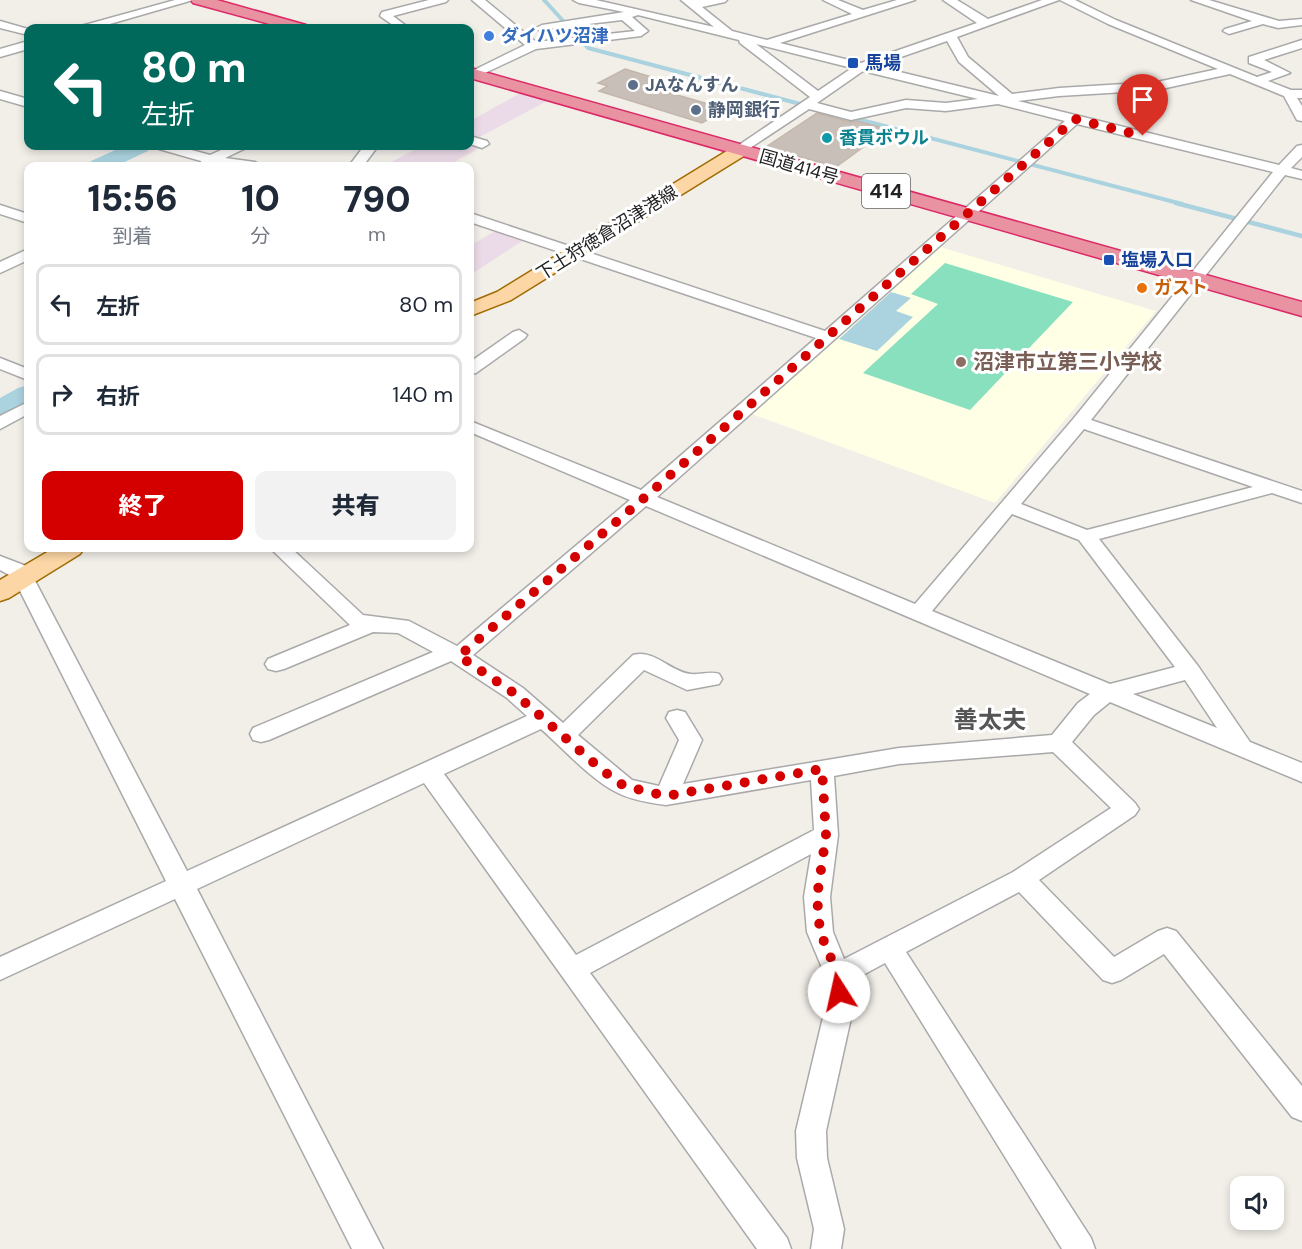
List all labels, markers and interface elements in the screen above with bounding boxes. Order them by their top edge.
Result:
place label: ダイハツ沼津 [501,24,609,48]
marker: ダイハツ沼津 [482,29,496,43]
text: 80 m [141,40,247,95]
icon: left [42,48,120,126]
place label: 馬場 [865,51,901,75]
marker: 馬場 [846,56,860,70]
place label: JAなんすん [645,73,739,97]
pin [1117,74,1168,136]
marker: JAなんすん [626,78,640,92]
icon: arrive [1126,83,1159,116]
text: 左折 [141,97,195,132]
place label: 静岡銀行 [708,98,780,122]
marker: 静岡銀行 [689,103,703,117]
place label: 香貫ボウル [839,126,929,150]
marker: 香貫ボウル [820,131,834,145]
street label: 国道414号 [757,144,841,190]
road number: 414 [862,174,910,208]
text: 15:56 [87,175,178,222]
text: 10 [241,175,280,222]
text: 790 [343,176,411,223]
street label: 下土狩徳倉沼津港線 [532,180,682,286]
text: m [368,221,386,247]
text: 到着 [113,223,153,249]
text: 分 [251,223,271,249]
place label: 塩場入口 [1121,248,1193,272]
marker: 塩場入口 [1102,253,1116,267]
place label: ガスト [1154,276,1208,300]
marker: ガスト [1135,281,1149,295]
icon: left [45,288,78,321]
text: 80 m [399,290,453,319]
text: 左折 [96,292,140,321]
place label: 沼津市立第三小学校 [973,348,1162,376]
marker: 沼津市立第三小学校 [954,355,968,369]
icon: right [45,378,78,411]
text: 140 m [392,380,453,409]
text: 右折 [96,382,140,411]
button: 終了 [42,471,243,540]
button: 共有 [255,471,456,540]
district label: 善太夫 [954,704,1026,735]
position arrow [807,960,871,1024]
map controls [1230,1176,1284,1230]
button: sound [1230,1176,1284,1230]

